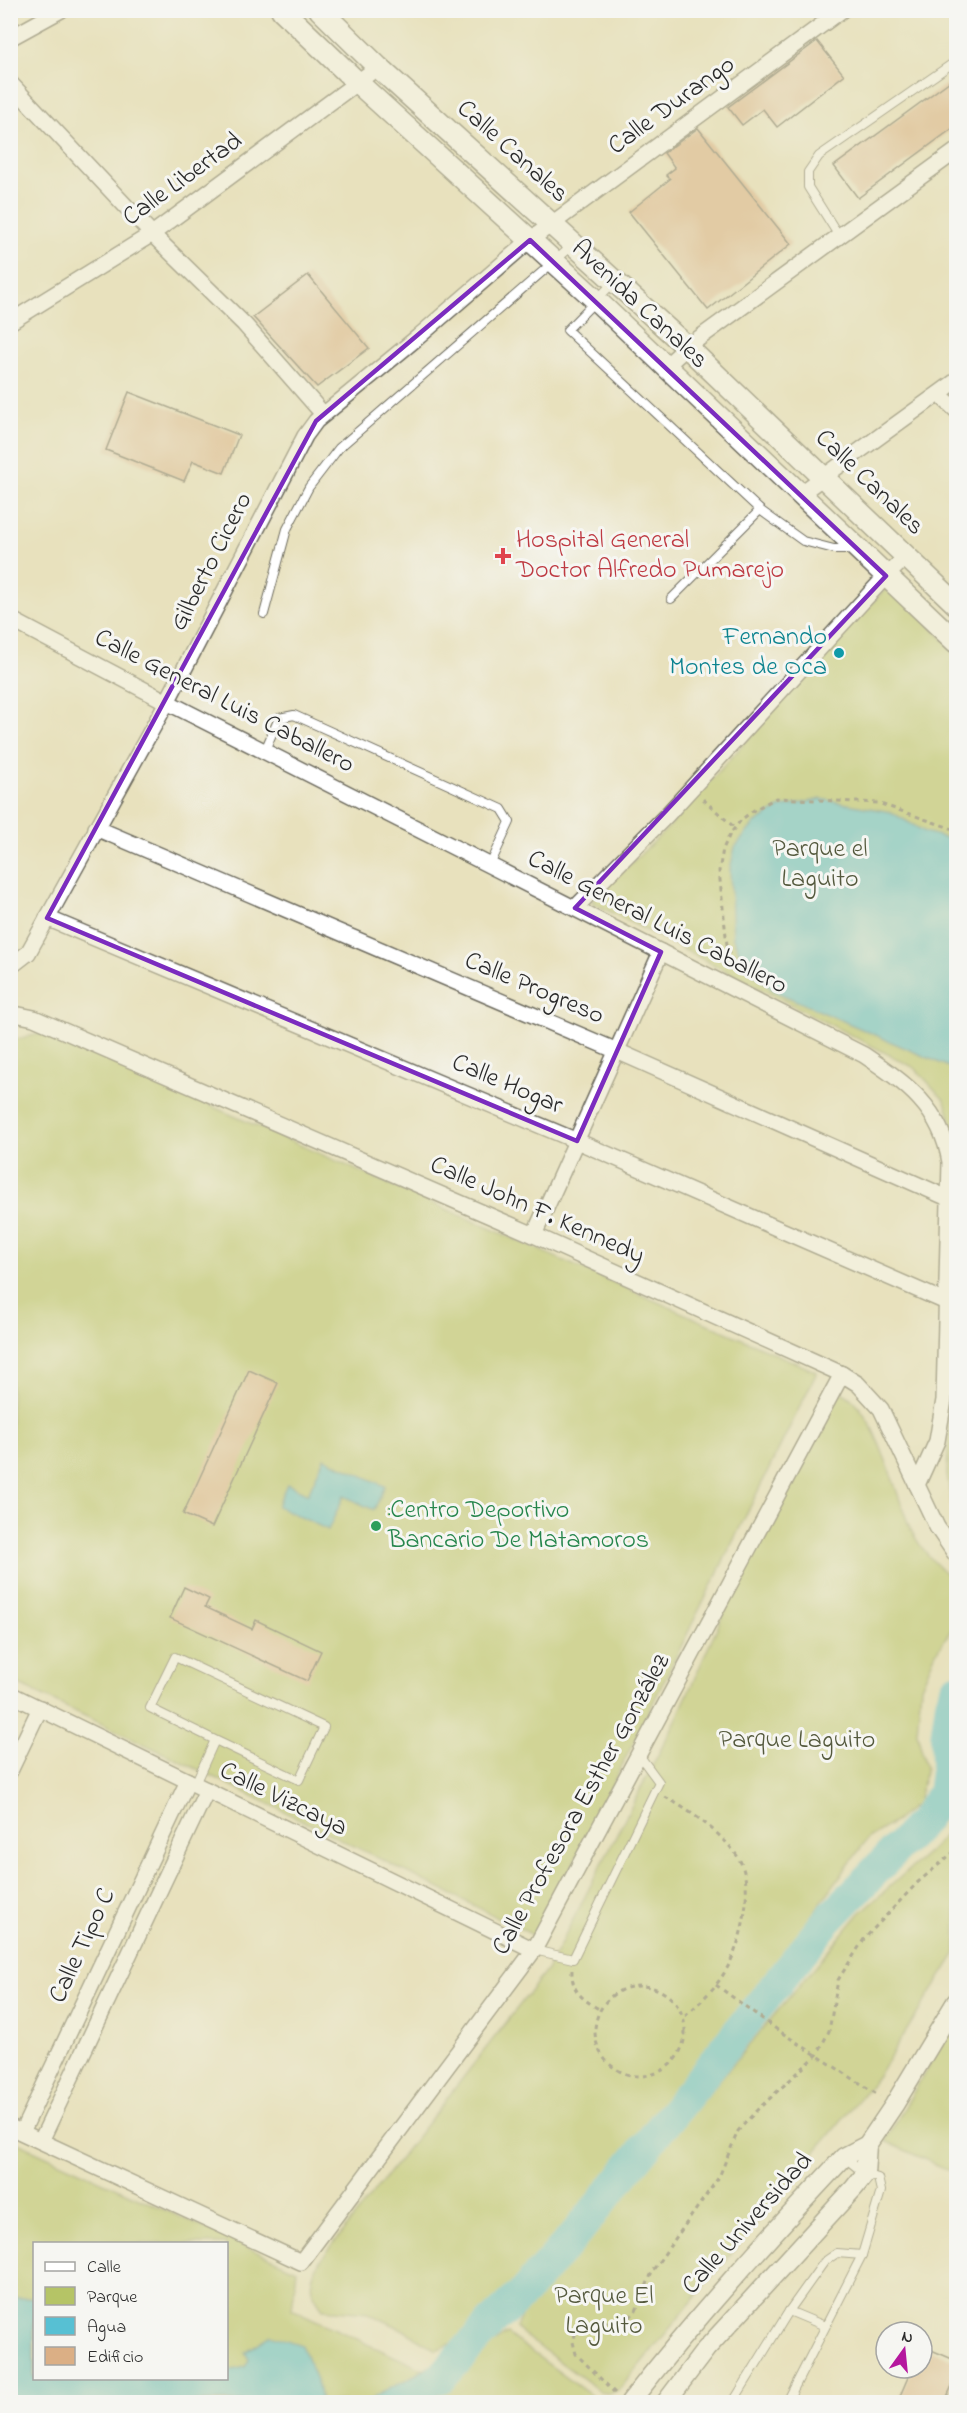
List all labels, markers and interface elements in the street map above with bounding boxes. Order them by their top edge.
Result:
street label: Calle Durango [600,47,744,165]
street label: Calle Canales [447,91,577,213]
street label: Calle Libertad [115,123,251,237]
street label: Avenida Canales [562,231,716,379]
street label: Calle Canales [806,421,932,545]
street label: Gilberto Cicero [161,486,263,638]
place label: Hospital General Doctor Alfredo Pumarejo [515,522,784,590]
marker: Hospital General Doctor Alfredo Pumarejo [494,547,512,565]
place label: Fernando Montes de Oca [669,619,827,687]
street label: Calle General Luis Caballero [87,620,361,784]
marker: Fernando Montes de Oca [832,646,846,660]
park label: Parque el Laguito [772,831,868,899]
street label: Calle General Luis Caballero [520,841,794,1005]
street label: Calle Progreso [458,943,610,1035]
street label: Calle Hogar [445,1045,569,1126]
street label: Calle John F. Kennedy [424,1147,650,1275]
place label: :Centro Deportivo Bancario De Matamoros [387,1492,649,1560]
marker: :Centro Deportivo Bancario De Matamoros [369,1519,383,1533]
street label: Calle Profesora Esther González [483,1647,681,1963]
park label: Parque Laguito [719,1722,875,1760]
street label: Calle Vizcaya [212,1753,354,1847]
street label: Calle Tipo C [40,1882,126,2010]
street label: Calle Universidad [673,2144,823,2304]
legend [33,2242,228,2380]
text: Calle [87,2255,122,2281]
park label: Parque El Laguito [554,2278,654,2346]
text: Parque [87,2285,138,2311]
text: Agua [87,2315,126,2342]
north arrow [874,2320,934,2380]
text: N [899,2324,916,2350]
text: Edificio [87,2345,143,2371]

